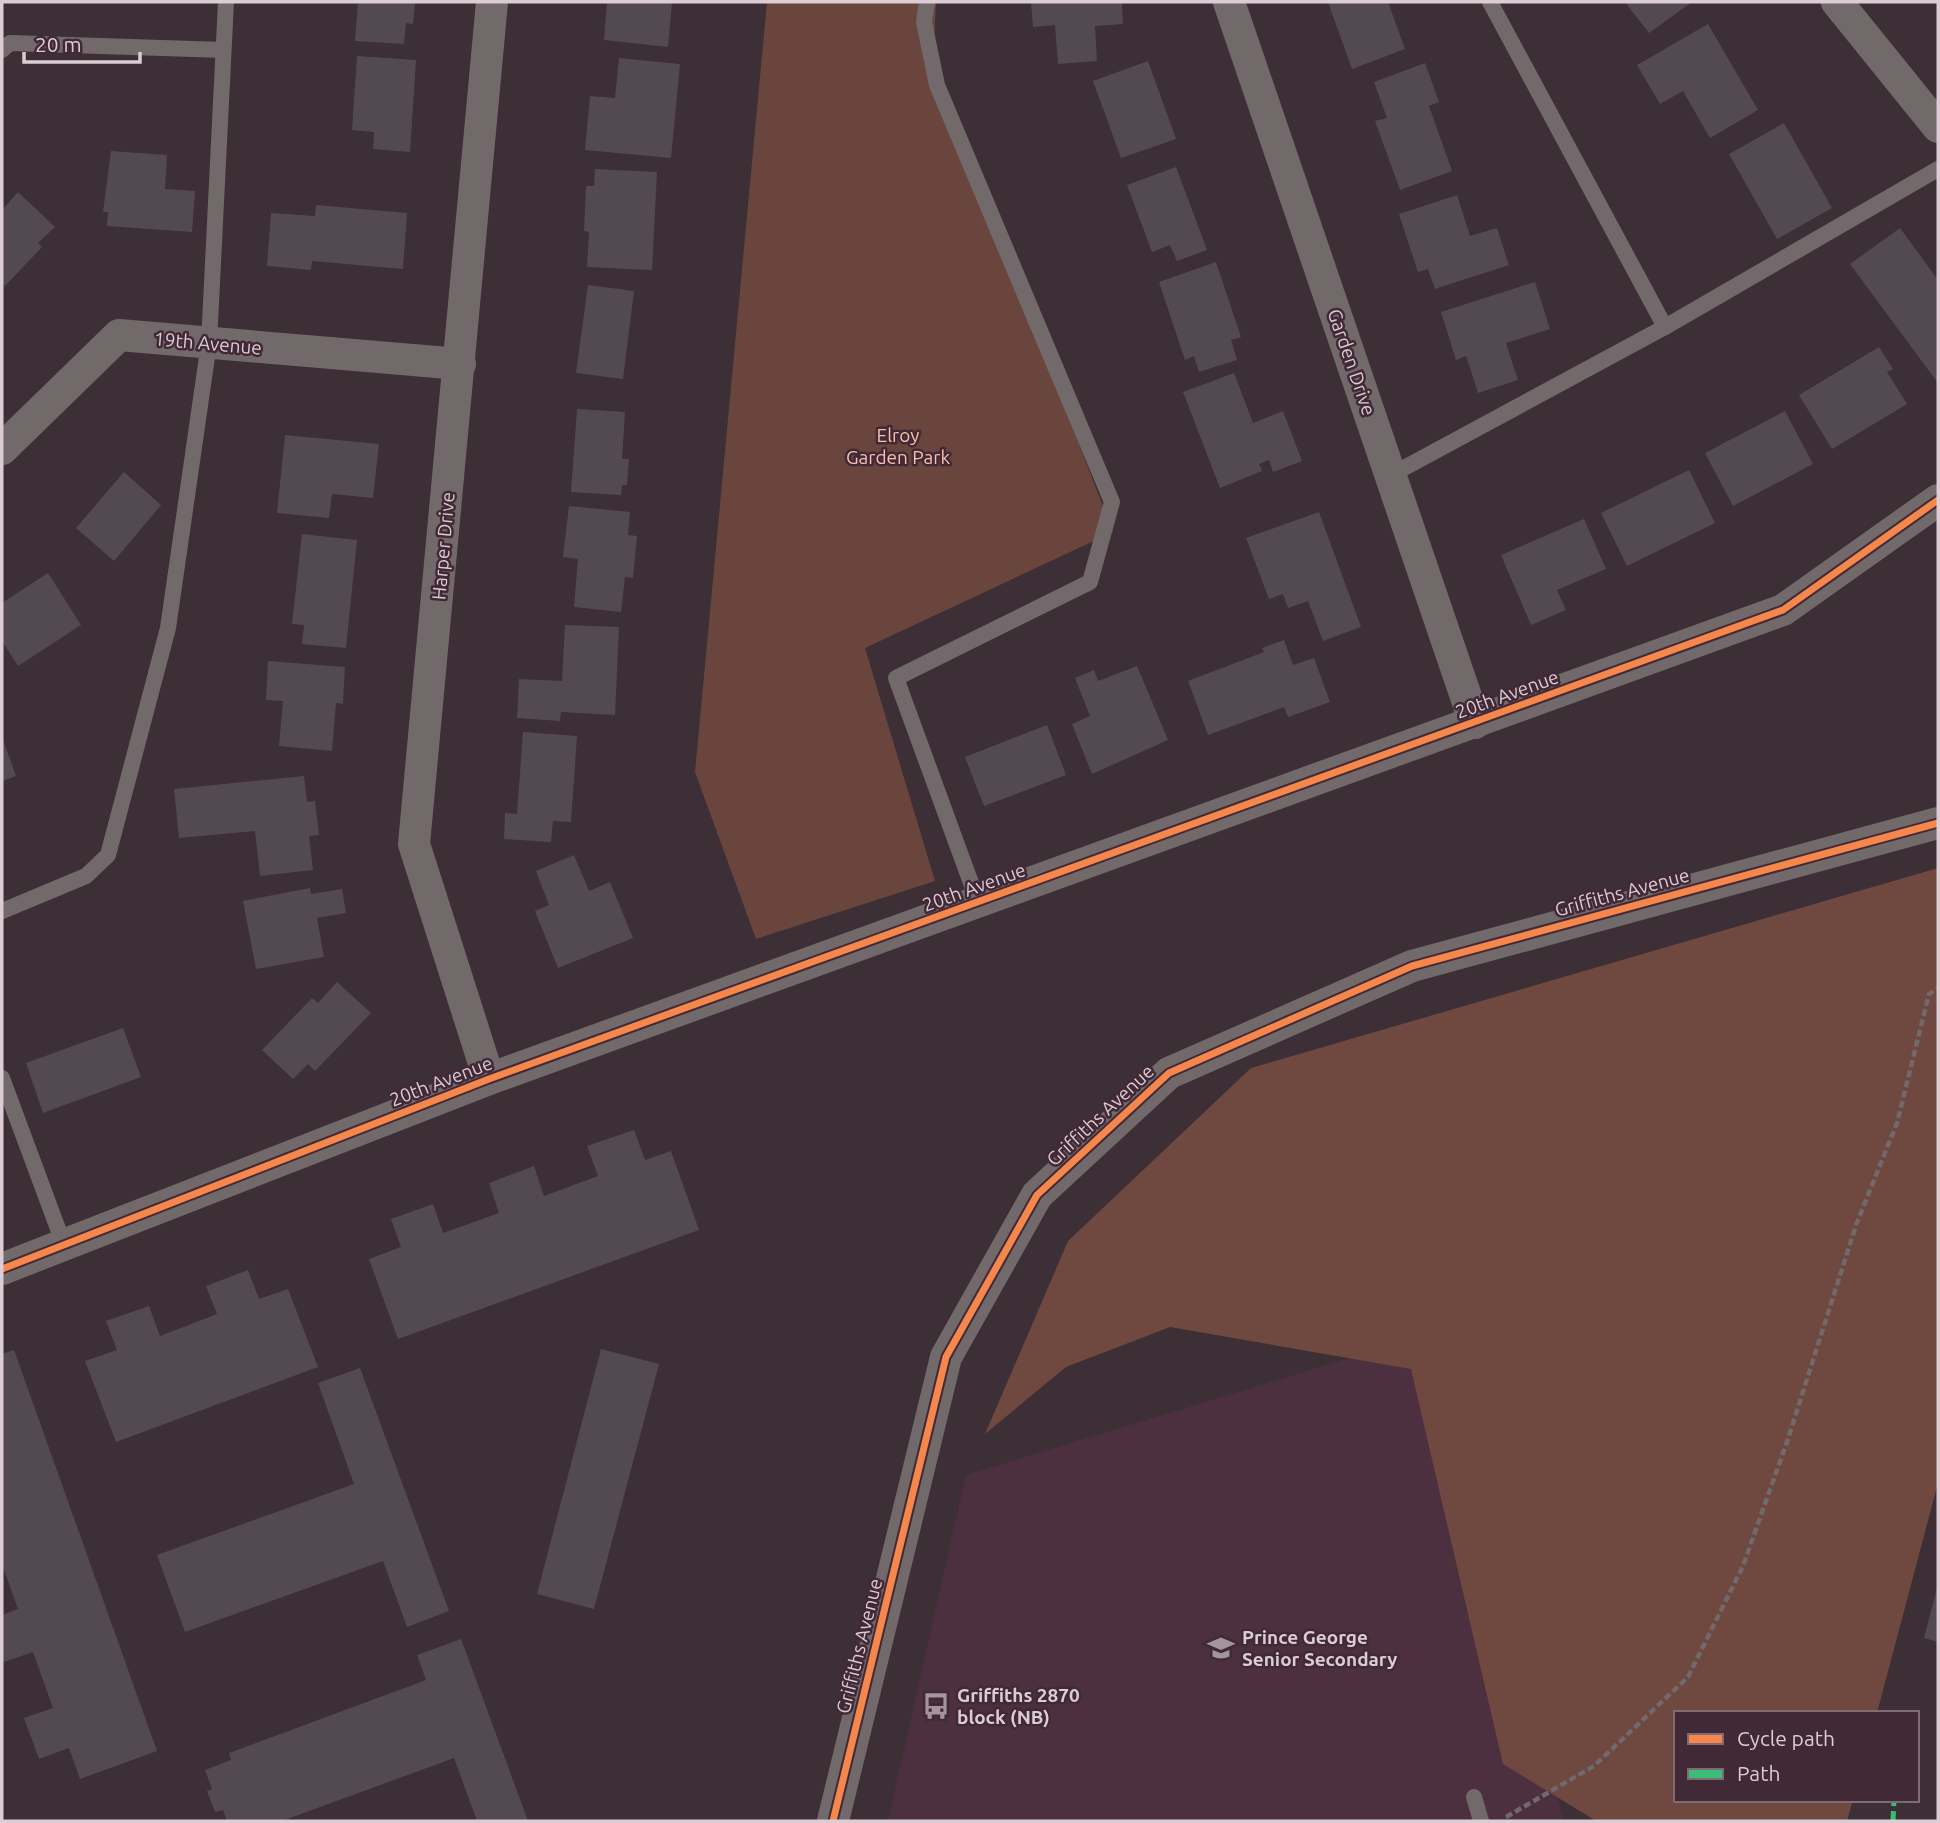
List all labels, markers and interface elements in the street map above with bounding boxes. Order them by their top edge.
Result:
scale bar [24,21,140,65]
text: 20 m [35,32,82,56]
street label: Garden Drive [1323,306,1381,418]
street label: 19th Avenue [153,327,263,359]
park label: Elroy Garden Park [846,424,950,468]
street label: Harper Drive [427,491,459,601]
street label: 20th Avenue [1452,665,1562,723]
street label: 20th Avenue [919,858,1029,916]
street label: Griffiths Avenue [1552,863,1692,921]
street label: 20th Avenue [387,1051,495,1111]
street label: Griffiths Avenue [1042,1060,1158,1170]
street label: Griffiths Avenue [832,1576,886,1716]
place label: Prince George Senior Secondary [1242,1626,1397,1670]
school or university icon: Prince George Senior Secondary [1206,1633,1236,1663]
place label: Griffiths 2870 block (NB) [957,1684,1080,1728]
bus stop icon: Griffiths 2870 block (NB) [921,1691,951,1721]
legend [1674,1711,1919,1802]
text: Cycle path [1737,1726,1835,1750]
text: Path [1737,1761,1780,1785]

